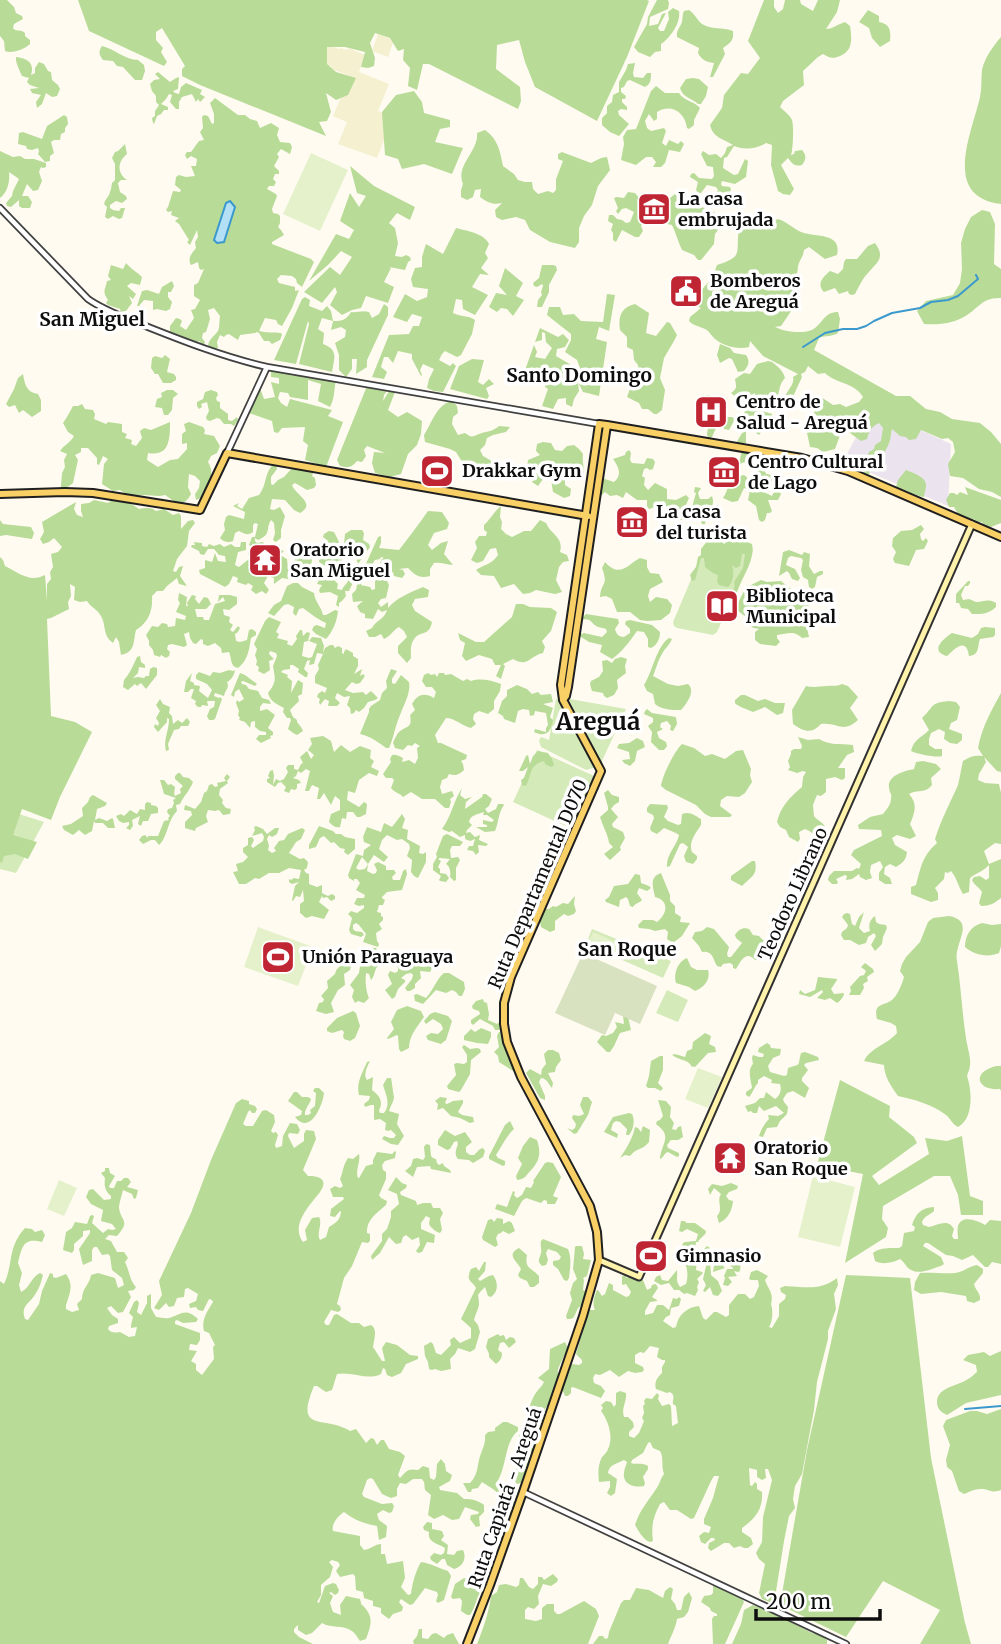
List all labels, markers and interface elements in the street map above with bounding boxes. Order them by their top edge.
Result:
place label: La casa embrujada [678,187,774,231]
museum icon: La casa embrujada [635,190,673,228]
place label: Bomberos de Areguá [710,269,801,313]
public building icon: Bomberos de Areguá [667,272,705,310]
district label: San Miguel [39,307,145,331]
district label: Santo Domingo [506,363,652,387]
place label: Centro de Salud - Areguá [736,390,868,434]
hospital icon: Centro de Salud - Areguá [692,393,730,431]
place label: Centro Cultural de Lago [748,450,883,494]
sports icon: Drakkar Gym [418,452,456,490]
museum icon: Centro Cultural de Lago [705,453,743,491]
place label: Drakkar Gym [462,459,582,482]
place label: La casa del turista [656,500,747,544]
museum icon: La casa del turista [613,503,651,541]
place label: Oratorio San Miguel [290,538,390,582]
temple icon: Oratorio San Miguel [246,541,284,579]
place label: Biblioteca Municipal [746,584,836,628]
library icon: Biblioteca Municipal [703,587,741,625]
district label: Areguá [555,706,640,737]
street label: Ruta Departamental D070 [483,775,592,992]
street label: Teodoro Librano [753,824,832,964]
district label: San Roque [578,937,676,961]
sports icon: Unión Paraguaya [259,938,297,976]
place label: Unión Paraguaya [302,945,453,968]
place label: Oratorio San Roque [754,1136,848,1180]
temple icon: Oratorio San Roque [711,1139,749,1177]
sports icon: Gimnasio [632,1237,670,1275]
place label: Gimnasio [676,1244,762,1267]
street label: Ruta Capiatá - Areguá [463,1404,546,1591]
scale bar [756,1578,880,1622]
text: 200 m [766,1588,831,1615]

